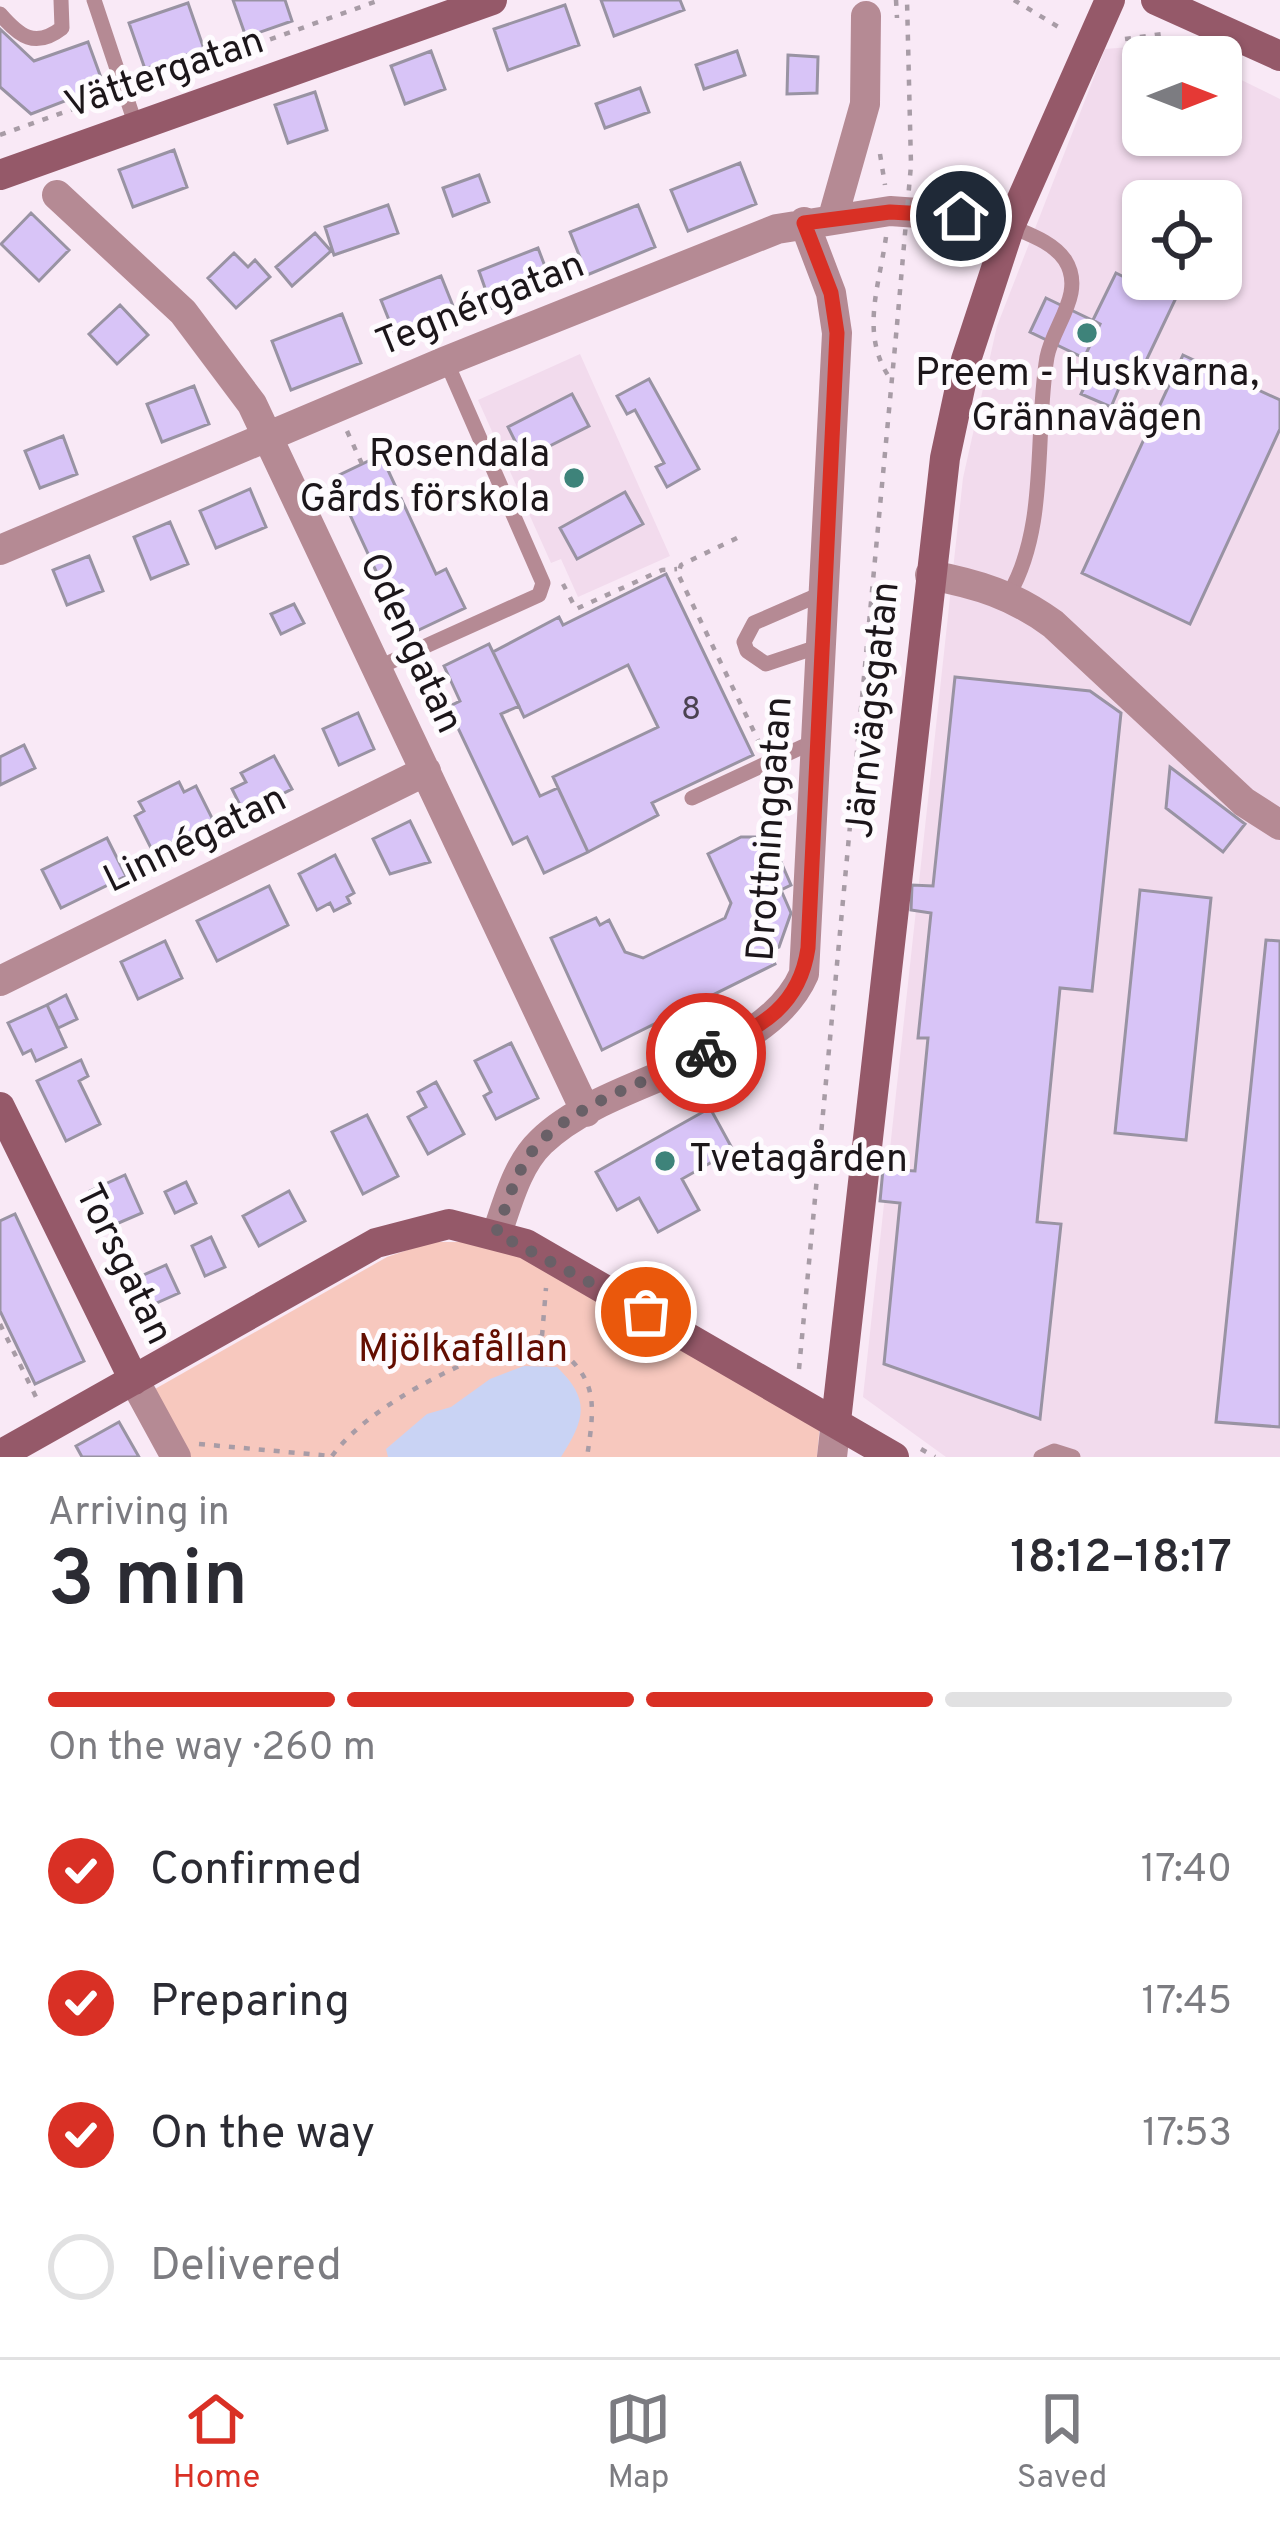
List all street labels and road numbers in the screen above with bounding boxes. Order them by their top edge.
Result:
street label: Vättergatan [59,18,271,132]
street label: Tegnérgatan [370,242,592,370]
street label: Odengatan [346,546,472,742]
street label: Järnvägsgatan [837,579,913,841]
street label: Drottninggatan [738,695,806,963]
street label: Linnégatan [97,776,295,906]
street label: Torsgatan [62,1177,182,1353]

